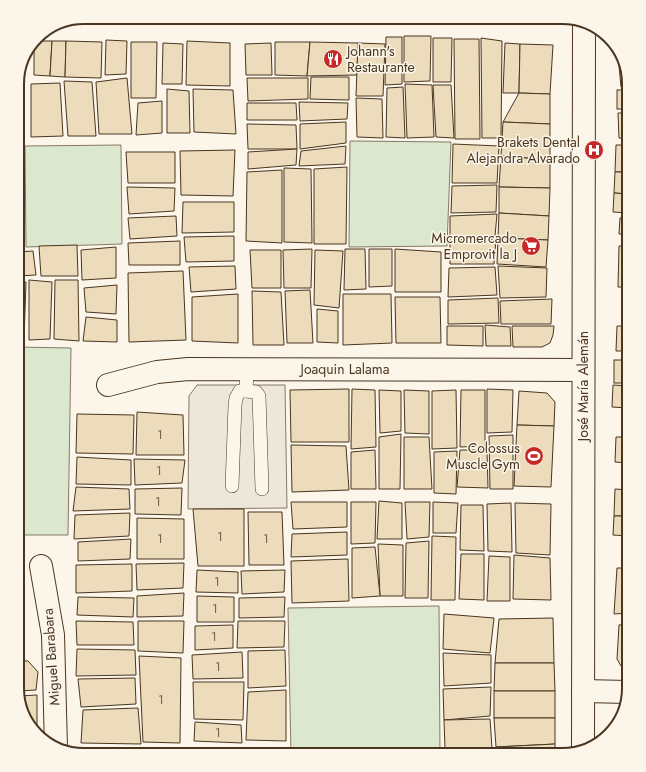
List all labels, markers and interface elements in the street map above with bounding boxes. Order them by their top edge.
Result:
place label: Johann's Restaurante [345,41,415,77]
restaurant icon: Johann's Restaurante [322,48,344,70]
place label: Brakets Dental Alejandra Alvarado [467,132,580,168]
hospital icon: Brakets Dental Alejandra Alvarado [583,139,605,161]
place label: Micromercado Emprovit la J [431,228,517,264]
supermarket icon: Micromercado Emprovit la J [520,235,542,257]
street label: José María Alemán [573,331,593,443]
street label: Joaquin Lalama [299,359,389,379]
house number: 1 [157,426,163,444]
place label: Colossus Muscle Gym [446,438,520,474]
sports icon: Colossus Muscle Gym [523,445,545,467]
house number: 1 [156,462,162,480]
house number: 1 [155,493,161,511]
house number: 1 [217,528,223,546]
house number: 1 [157,530,163,548]
house number: 1 [263,530,269,548]
house number: 1 [214,573,220,591]
house number: 1 [212,600,218,618]
street label: Miguel Barabara [38,608,64,706]
house number: 1 [211,628,217,646]
house number: 1 [215,658,221,676]
house number: 1 [158,691,164,709]
house number: 1 [215,724,221,742]

